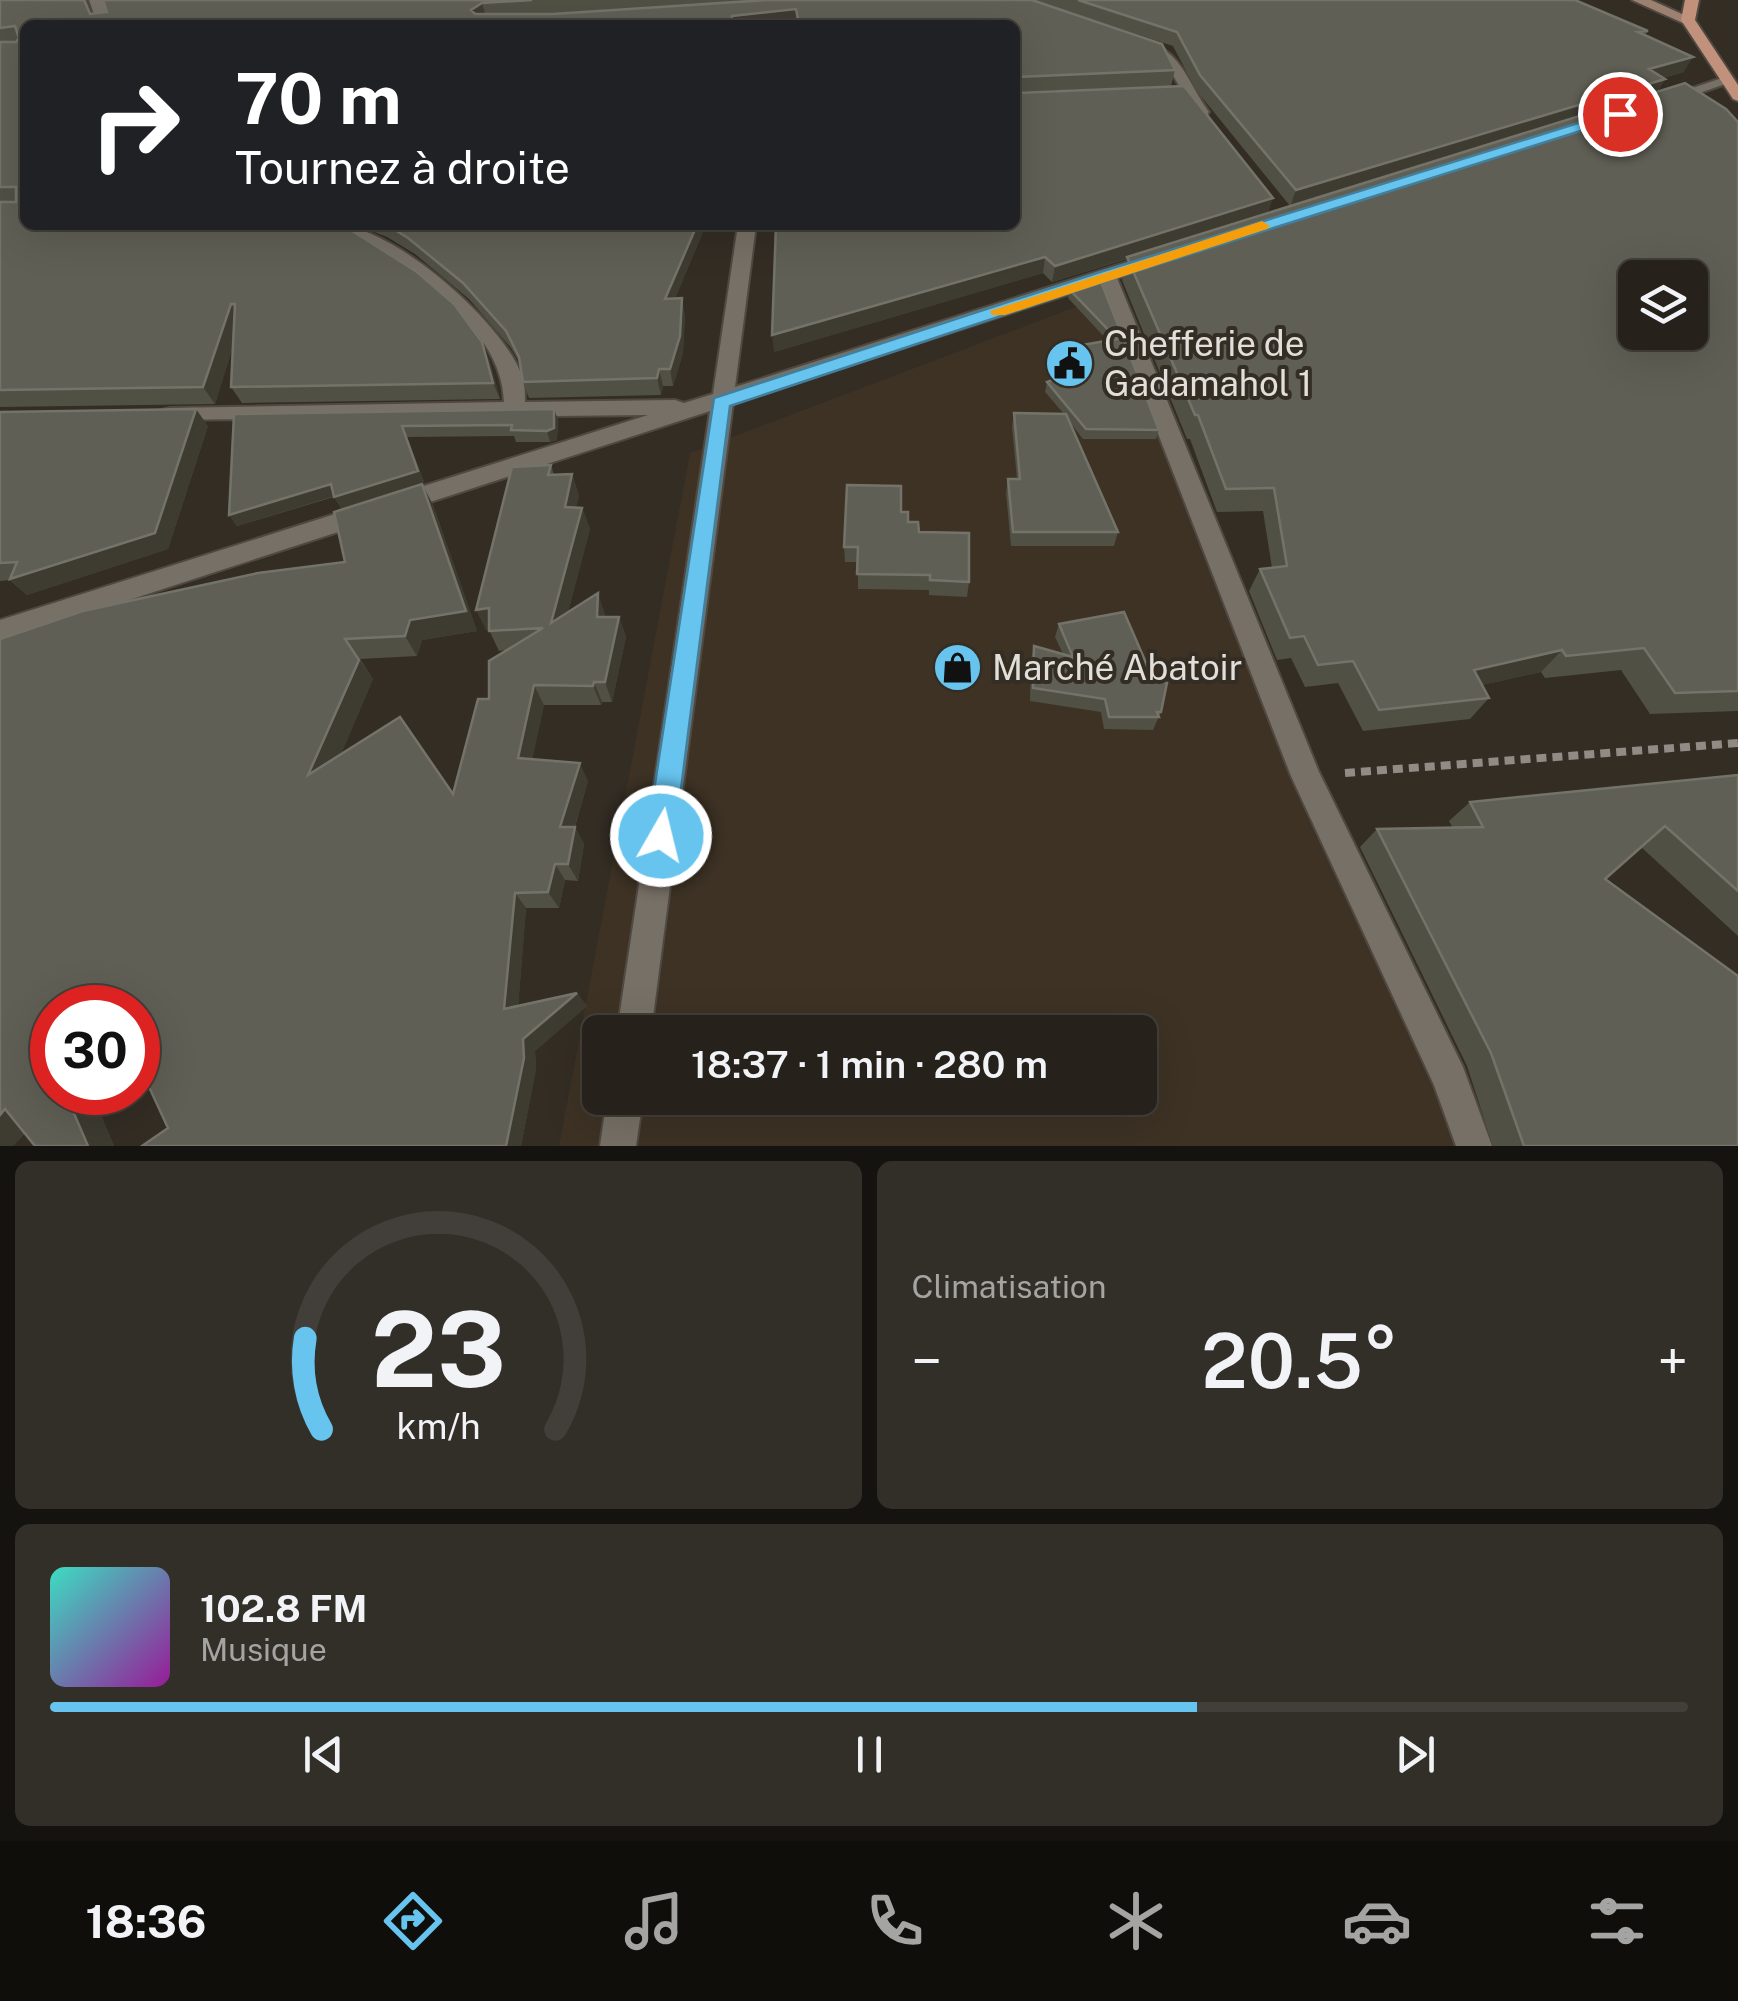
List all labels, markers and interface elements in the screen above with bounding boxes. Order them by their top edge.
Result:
text: 70 m [235,57,402,140]
icon: right [70,60,200,190]
pin [1578,72,1663,157]
icon: arrive [1593,87,1648,142]
text: Tournez à droite [235,141,570,194]
map controls [1618,260,1708,350]
button: layers [1618,260,1708,350]
place label: Chefferie de Gadamahol 1 [1104,323,1312,404]
public building icon: Chefferie de Gadamahol 1 [1043,337,1095,389]
shop icon: Marché Abatoir [931,641,983,693]
place label: Marché Abatoir [992,647,1242,688]
position arrow [609,784,713,888]
speed limit sign: 30 [30,985,160,1115]
text: 18:37 · 1 min · 280 m [691,1042,1048,1087]
text: Climatisation [912,1268,1106,1305]
text: 23 [371,1288,506,1410]
text: 20.5° [1201,1317,1398,1405]
text: − [912,1329,942,1393]
text: + [1658,1329,1688,1393]
text: km/h [396,1405,480,1447]
text: 102.8 FM [200,1586,367,1631]
text: Musique [200,1631,327,1668]
icon: previous [296,1727,351,1782]
icon: pause [842,1727,897,1782]
icon: next [1388,1727,1443,1782]
icon: directions [378,1886,448,1956]
icon: music [619,1886,689,1956]
icon: phone [860,1886,930,1956]
icon: climate [1101,1886,1171,1956]
icon: car [1342,1886,1412,1956]
icon: filters [1582,1886,1652,1956]
text: 18:36 [85,1895,207,1948]

